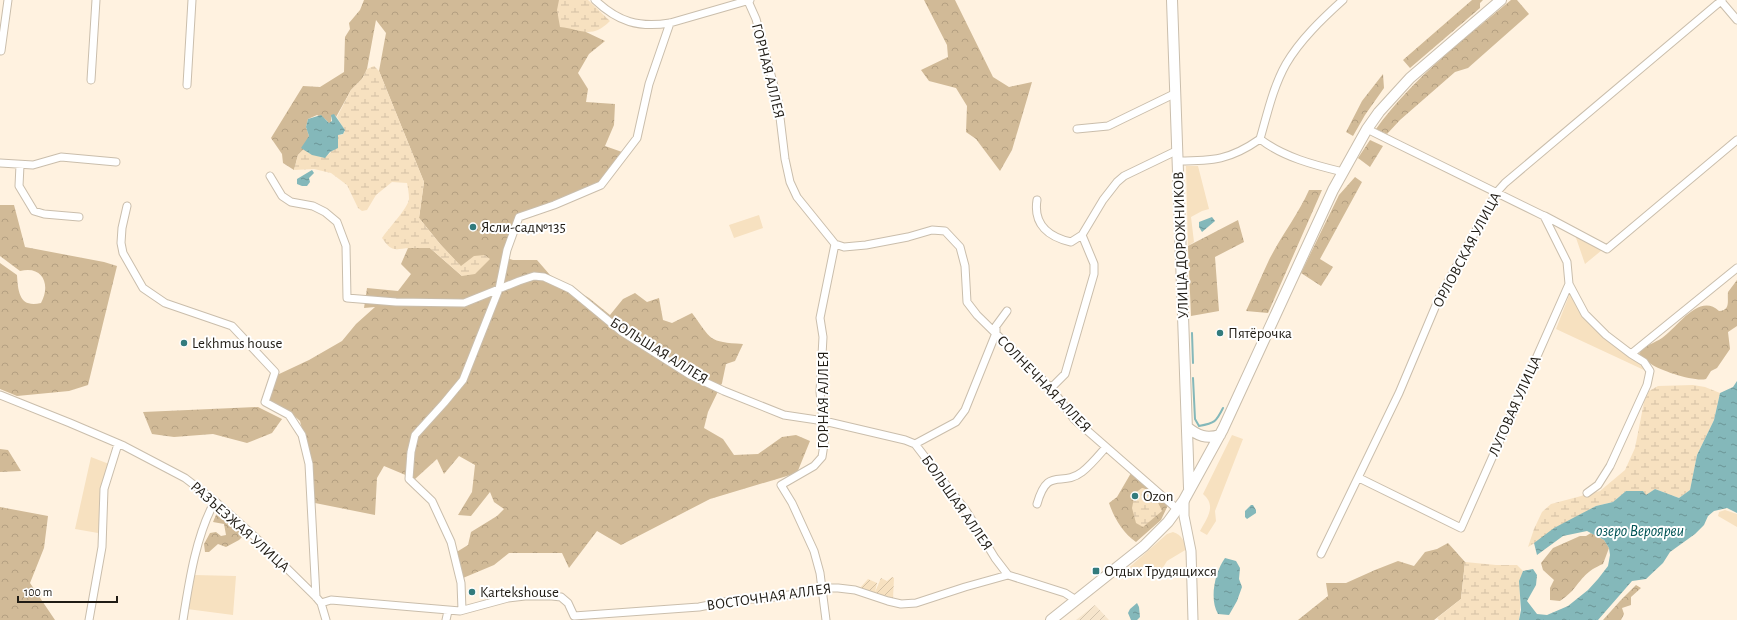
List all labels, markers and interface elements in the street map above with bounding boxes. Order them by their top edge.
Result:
street label: ГОРНАЯ АЛЛЕЯ [749,22,787,120]
street label: УЛИЦА ДОРОЖНИКОВ [1171,171,1191,319]
street label: ОРЛОВСКАЯ УЛИЦА [1430,190,1504,310]
place label: Ясли-сад№135 [481,220,566,235]
marker: Ясли-сад№135 [468,222,478,232]
street label: БОЛЬШАЯ АЛЛЕЯ [607,315,711,387]
place label: Пятёрочка [1228,326,1292,341]
marker: Пятёрочка [1215,328,1225,338]
street label: СОЛНЕЧНАЯ АЛЛЕЯ [994,333,1094,435]
place label: Lekhmus house [192,336,282,351]
marker: Lekhmus house [179,338,189,348]
street label: ГОРНАЯ АЛЛЕЯ [816,351,831,449]
street label: ЛУГОВАЯ УЛИЦА [1486,353,1544,458]
street label: БОЛЬШАЯ АЛЛЕЯ [919,453,995,553]
street label: РАЗЪЕЗЖАЯ УЛИЦА [188,479,292,575]
place label: Ozon [1143,489,1173,504]
marker: Ozon [1130,491,1140,501]
water label: озеро Вероярви [1596,523,1684,540]
place label: Отдых Трудящихся [1104,564,1217,579]
marker: Отдых Трудящихся [1091,566,1101,576]
scale bar [18,578,117,604]
street label: ВОСТОЧНАЯ АЛЛЕЯ [706,581,832,613]
place label: Kartekshouse [480,585,559,600]
text: 100 m [24,586,52,598]
marker: Kartekshouse [467,587,477,597]

